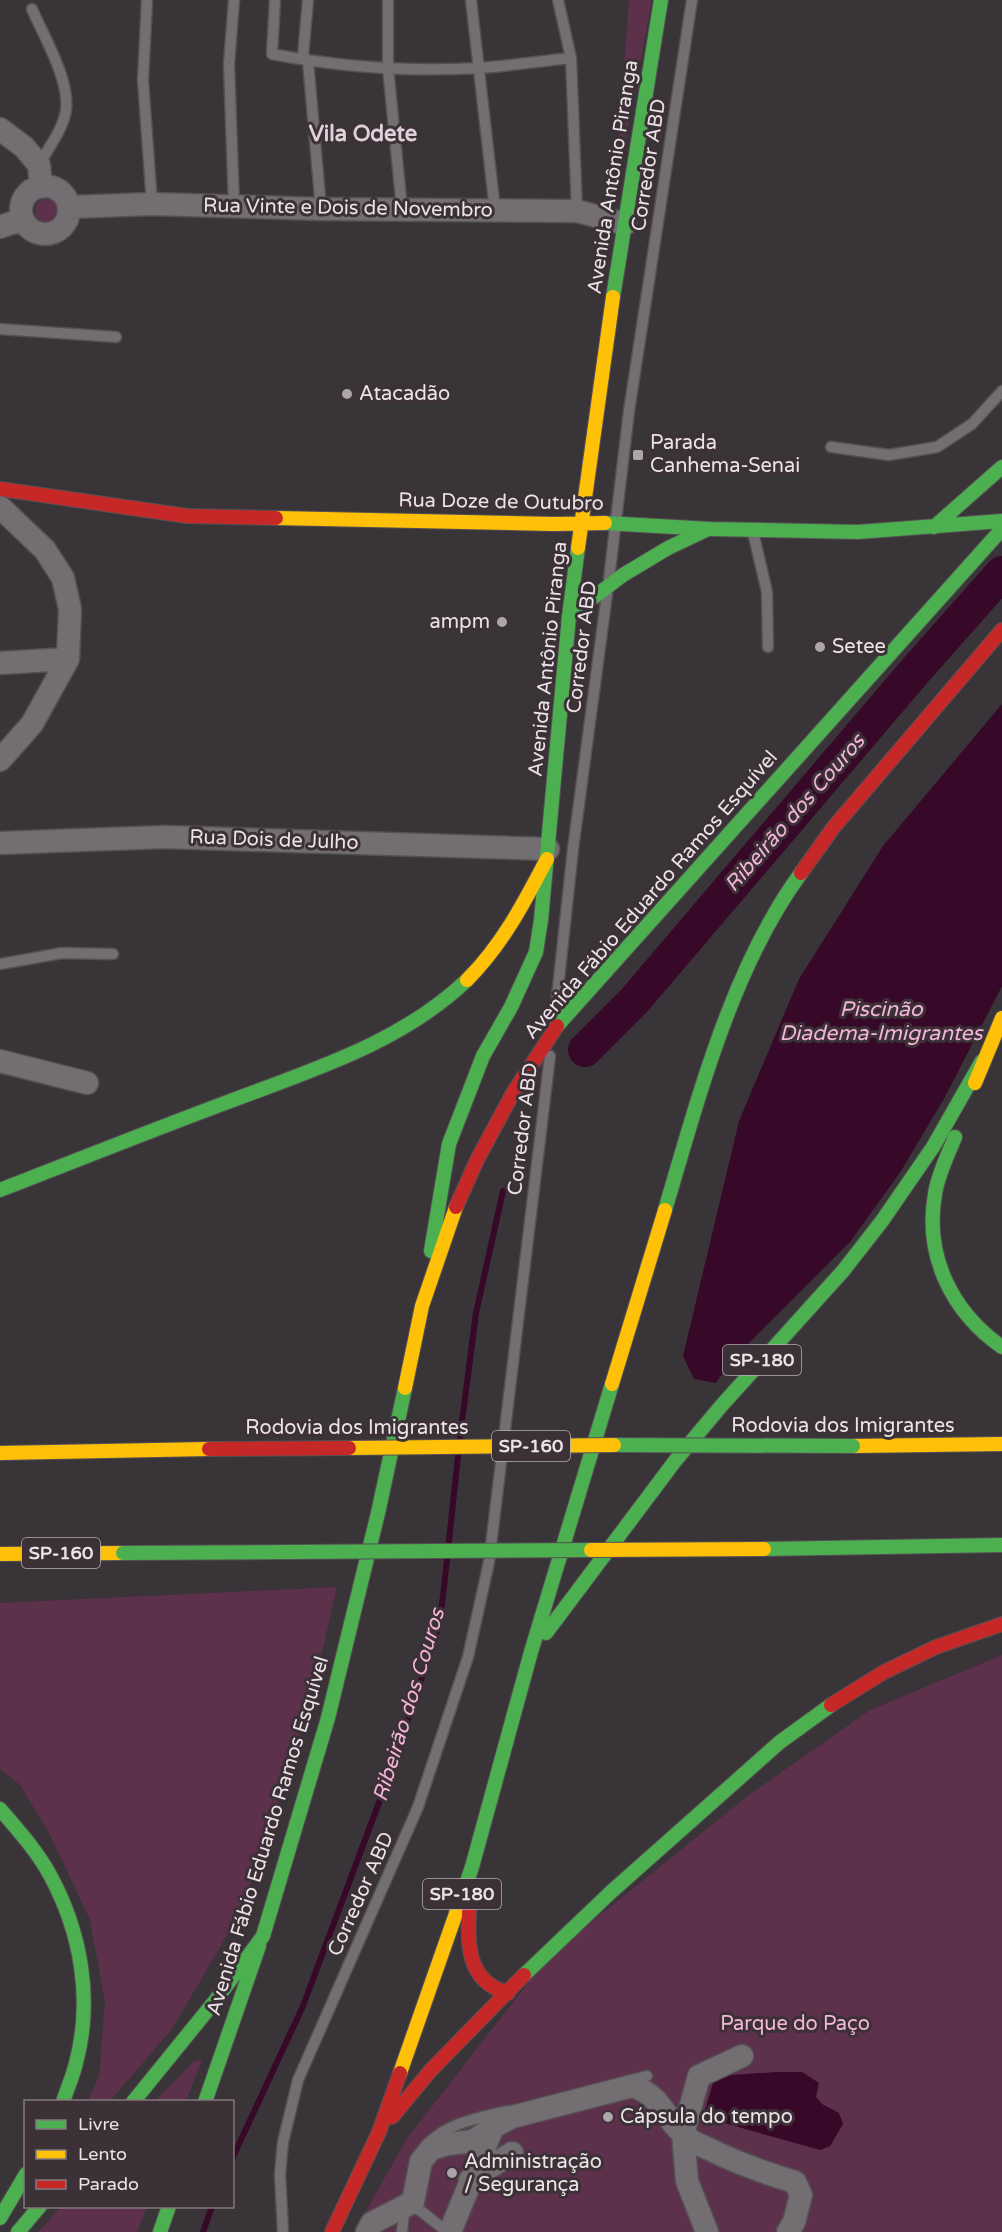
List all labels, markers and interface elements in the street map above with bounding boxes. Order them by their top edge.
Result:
street label: Avenida Antônio Piranga [583,58,643,296]
street label: Corredor ABD [627,97,671,233]
district label: Vila Odete [309,121,417,147]
street label: Rua Vinte e Dois de Novembro [203,193,493,223]
place label: Atacadão [359,382,450,406]
marker: Atacadão [340,387,354,401]
place label: Parada Canhema-Senai [650,431,800,478]
marker: Parada Canhema-Senai [631,448,645,462]
street label: Rua Doze de Outubro [398,488,604,516]
street label: Avenida Antônio Piranga [524,540,572,778]
street label: Corredor ABD [562,579,602,715]
place label: ampm [429,610,490,634]
marker: ampm [495,615,509,629]
place label: Setee [832,635,886,659]
marker: Setee [813,640,827,654]
water label: Ribeirão dos Couros [720,728,871,897]
street label: Avenida Fábio Eduardo Ramos Esquível [519,746,783,1044]
street label: Rua Dois de Julho [189,825,359,855]
water label: Piscinão Diadema-Imigrantes [779,997,984,1046]
street label: Corredor ABD [503,1061,543,1197]
road number: SP-180 [723,1345,801,1375]
street label: Rodovia dos Imigrantes [731,1414,955,1438]
street label: Rodovia dos Imigrantes [245,1416,469,1440]
road number: SP-160 [492,1431,570,1461]
road number: SP-160 [22,1538,100,1568]
water label: Ribeirão dos Couros [368,1604,451,1805]
street label: Avenida Fábio Eduardo Ramos Esquível [202,1653,334,2019]
street label: Corredor ABD [323,1828,399,1960]
road number: SP-180 [423,1879,501,1909]
park label: Parque do Paço [720,2012,870,2036]
legend [24,2100,234,2208]
place label: Cápsula do tempo [620,2105,793,2129]
marker: Cápsula do tempo [601,2110,615,2124]
text: Livre [78,2113,119,2135]
text: Lento [78,2143,127,2165]
place label: Administração / Segurança [464,2150,602,2197]
marker: Administração / Segurança [445,2166,459,2180]
text: Parado [78,2173,139,2195]

